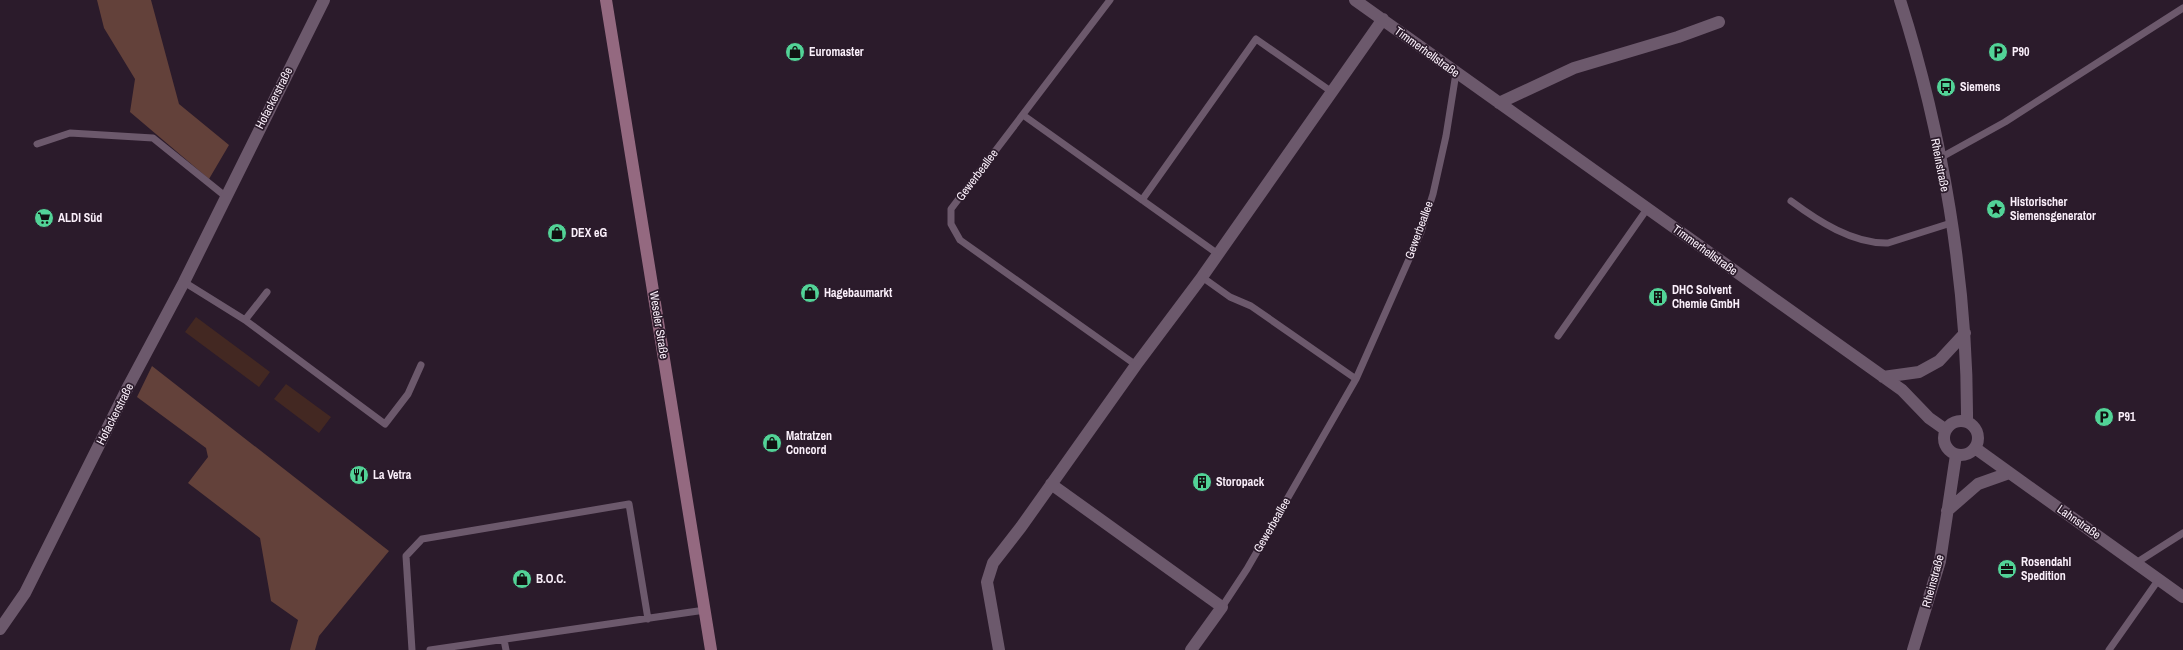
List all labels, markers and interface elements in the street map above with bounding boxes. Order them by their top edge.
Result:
street label: Timmerhellstraße [1391,23,1463,81]
shop icon: Euromaster [784,41,806,63]
parking icon: P90 [1987,41,2009,63]
place label: Euromaster [809,44,864,60]
place label: P90 [2012,44,2030,60]
street label: Hofackerstraße [252,64,296,132]
bus stop icon: Siemens [1935,76,1957,98]
place label: Siemens [1960,79,2001,95]
street label: Rheinstraße [1927,137,1953,193]
street label: Gewerbeallee [952,146,1002,204]
place label: Historischer Siemensgenerator [2010,194,2096,224]
place icon: Historischer Siemensgenerator [1985,198,2007,220]
street label: Gewerbeallee [1401,199,1437,261]
supermarket icon: ALDI Süd [33,207,55,229]
place label: ALDI Süd [58,210,102,226]
street label: Timmerhellstraße [1669,221,1741,279]
shop icon: DEX eG [546,222,568,244]
place label: DEX eG [571,225,607,241]
shop icon: Hagebaumarkt [799,282,821,304]
place label: DHC Solvent Chemie GmbH [1672,282,1740,312]
place label: Hagebaumarkt [824,285,893,301]
building icon: DHC Solvent Chemie GmbH [1647,286,1669,308]
street label: Weseler Straße [646,290,672,360]
street label: Hofackerstraße [93,380,137,448]
parking icon: P91 [2093,406,2115,428]
place label: P91 [2118,409,2136,425]
place label: Matratzen Concord [786,428,832,458]
shop icon: Matratzen Concord [761,432,783,454]
restaurant icon: La Vetra [348,464,370,486]
place label: La Vetra [373,467,412,483]
building icon: Storopack [1191,471,1213,493]
place label: Storopack [1216,474,1265,490]
street label: Gewerbeallee [1250,495,1294,555]
street label: Lahnstraße [2054,501,2104,543]
street label: Rheinstraße [1918,553,1948,609]
place label: Rosendahl Spedition [2021,554,2072,584]
office icon: Rosendahl Spedition [1996,558,2018,580]
shop icon: B.O.C. [511,568,533,590]
place label: B.O.C. [536,571,566,587]

